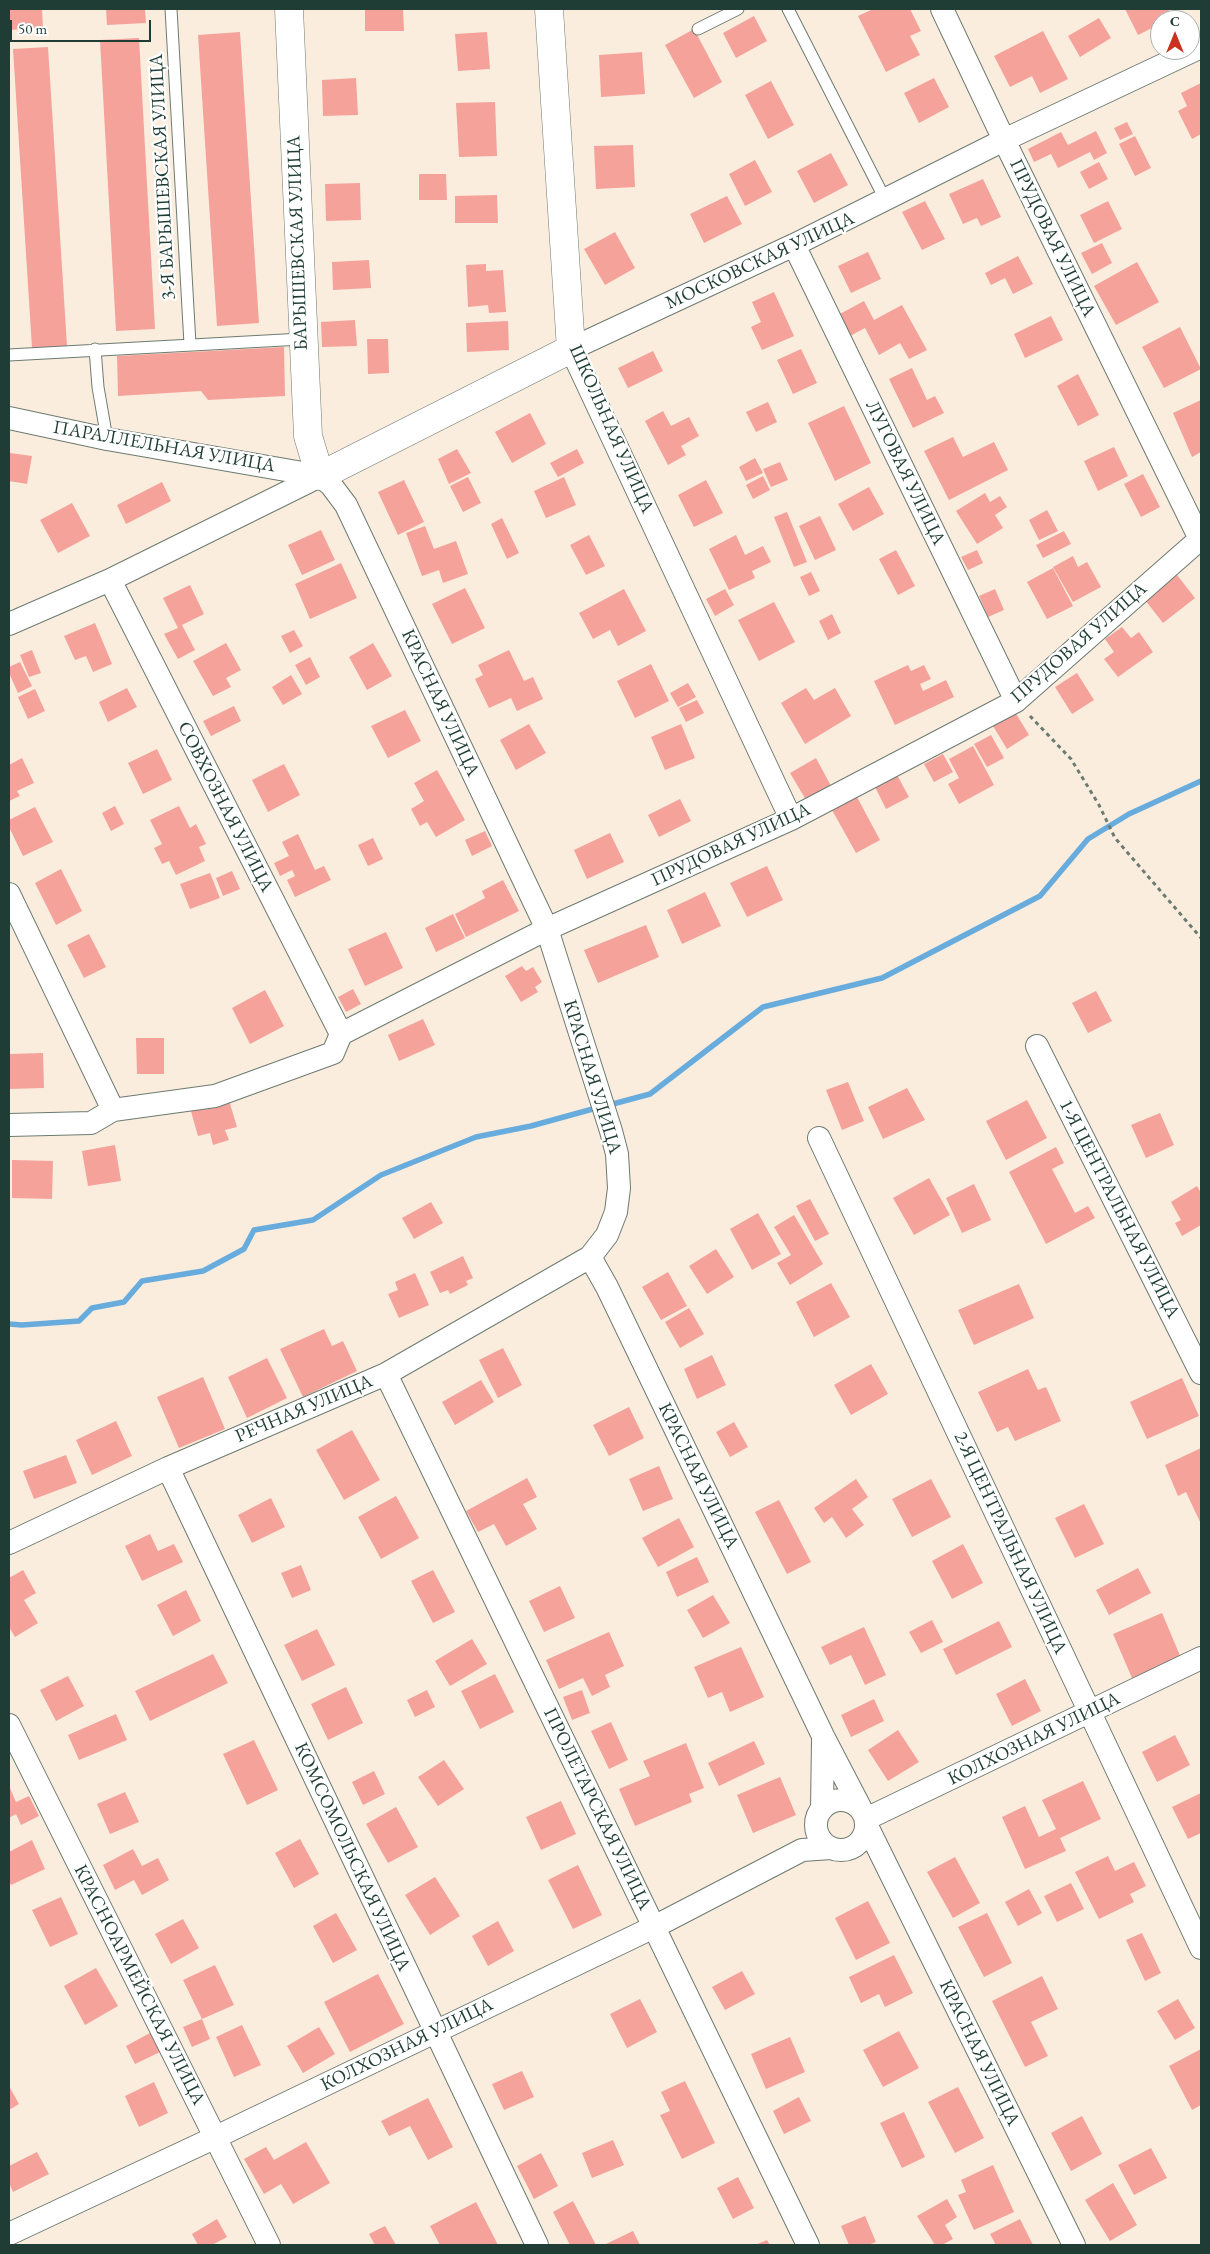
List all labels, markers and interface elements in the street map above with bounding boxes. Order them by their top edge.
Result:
scale bar [12,10,154,42]
north arrow [1150,10,1200,60]
text: С [1170,12,1180,30]
text: 50 m [18,19,47,38]
street label: 3-Я БАРЫШЕВСКАЯ УЛИЦА [145,53,181,301]
street label: БАРЫШЕВСКАЯ УЛИЦА [283,135,313,351]
street label: ПРУДОВАЯ УЛИЦА [1004,155,1100,321]
street label: МОСКОВСКАЯ УЛИЦА [662,207,858,315]
street label: ШКОЛЬНАЯ УЛИЦА [564,341,658,517]
street label: ЛУГОВАЯ УЛИЦА [860,397,950,549]
street label: ПАРАЛЛЕЛЬНАЯ УЛИЦА [51,416,277,478]
street label: ПРУДОВАЯ УЛИЦА [1006,578,1152,708]
street label: КРАСНАЯ УЛИЦА [396,626,484,780]
street label: СОВХОЗНАЯ УЛИЦА [172,718,278,896]
street label: ПРУДОВАЯ УЛИЦА [648,798,814,892]
street label: КРАСНАЯ УЛИЦА [558,997,626,1157]
street label: 1-Я ЦЕНТРАЛЬНАЯ УЛИЦА [1054,1096,1184,1322]
street label: РЕЧНАЯ УЛИЦА [232,1370,376,1448]
street label: КРАСНАЯ УЛИЦА [653,1399,743,1553]
street label: 2-Я ЦЕНТРАЛЬНАЯ УЛИЦА [948,1428,1072,1658]
street label: КОЛХОЗНАЯ УЛИЦА [944,1687,1124,1791]
street label: ПРОЛЕТАРСКАЯ УЛИЦА [538,1704,656,1914]
street label: КОМСОМОЛЬСКАЯ УЛИЦА [289,1739,415,1975]
street label: КРАСНОАРМЕЙСКАЯ УЛИЦА [68,1861,210,2109]
street label: КРАСНАЯ УЛИЦА [934,1976,1024,2130]
street label: КОЛХОЗНАЯ УЛИЦА [317,1993,497,2097]

